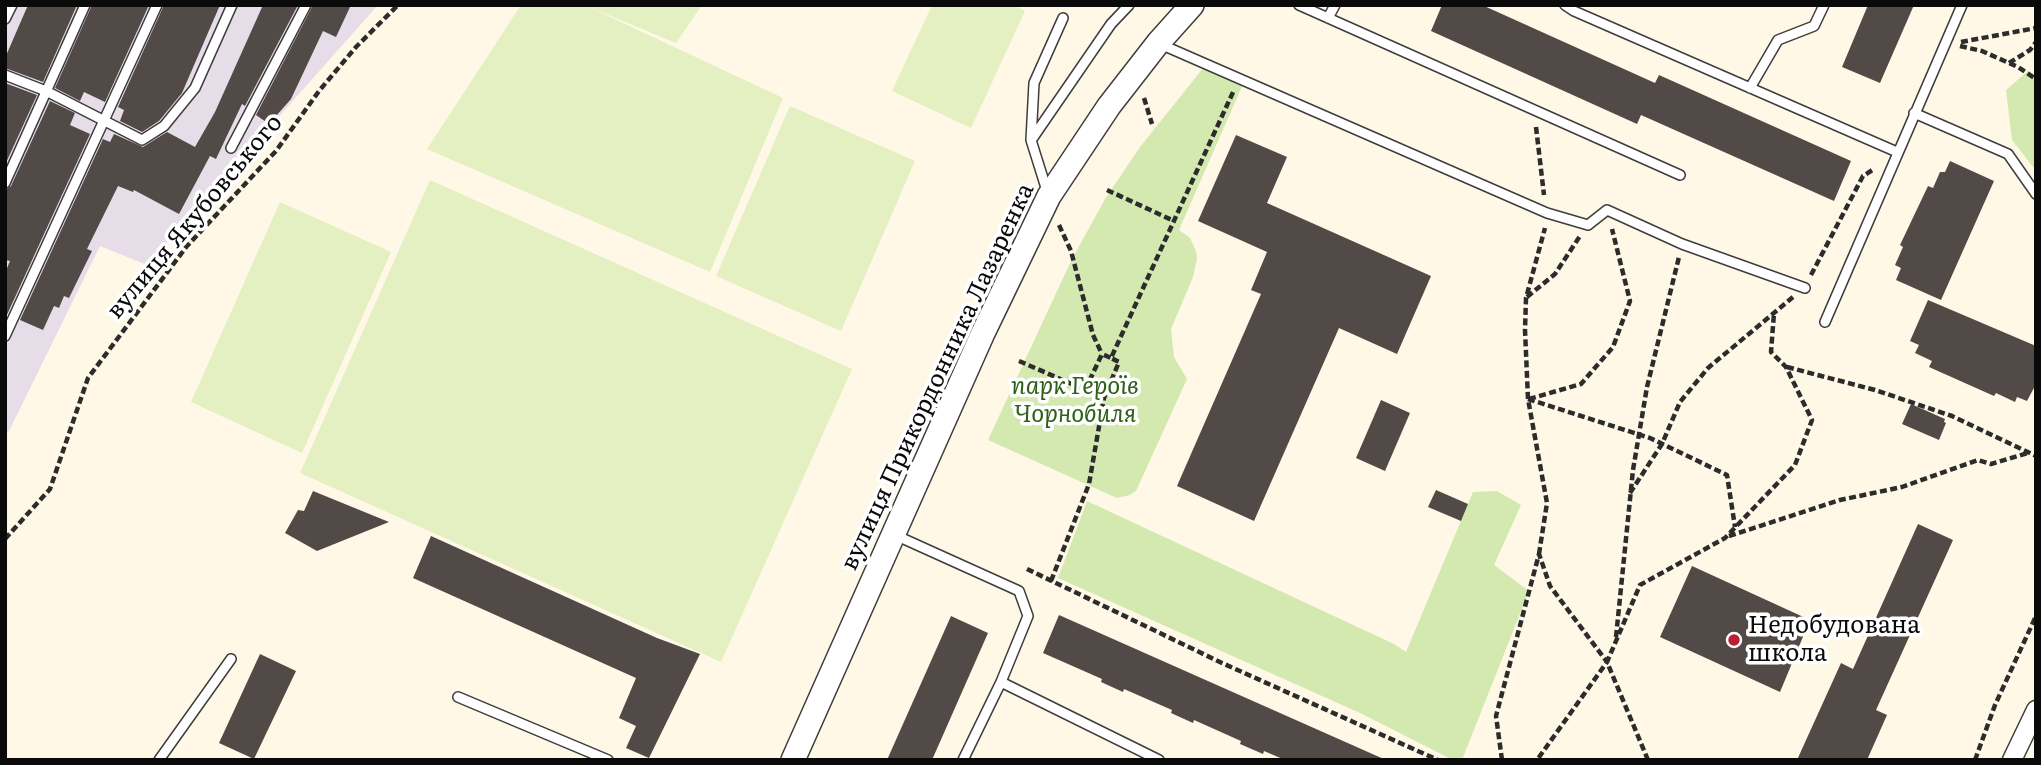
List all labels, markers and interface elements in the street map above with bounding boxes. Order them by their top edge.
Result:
street label: вулиця Якубовського [101,109,289,325]
street label: вулиця Прикордонника Лазаренка [835,179,1041,575]
park label: парк Героїв Чорнобиля [1011,373,1139,429]
place label: Недобудована школа [1748,612,1920,668]
marker: Недобудована школа [1726,632,1742,648]

